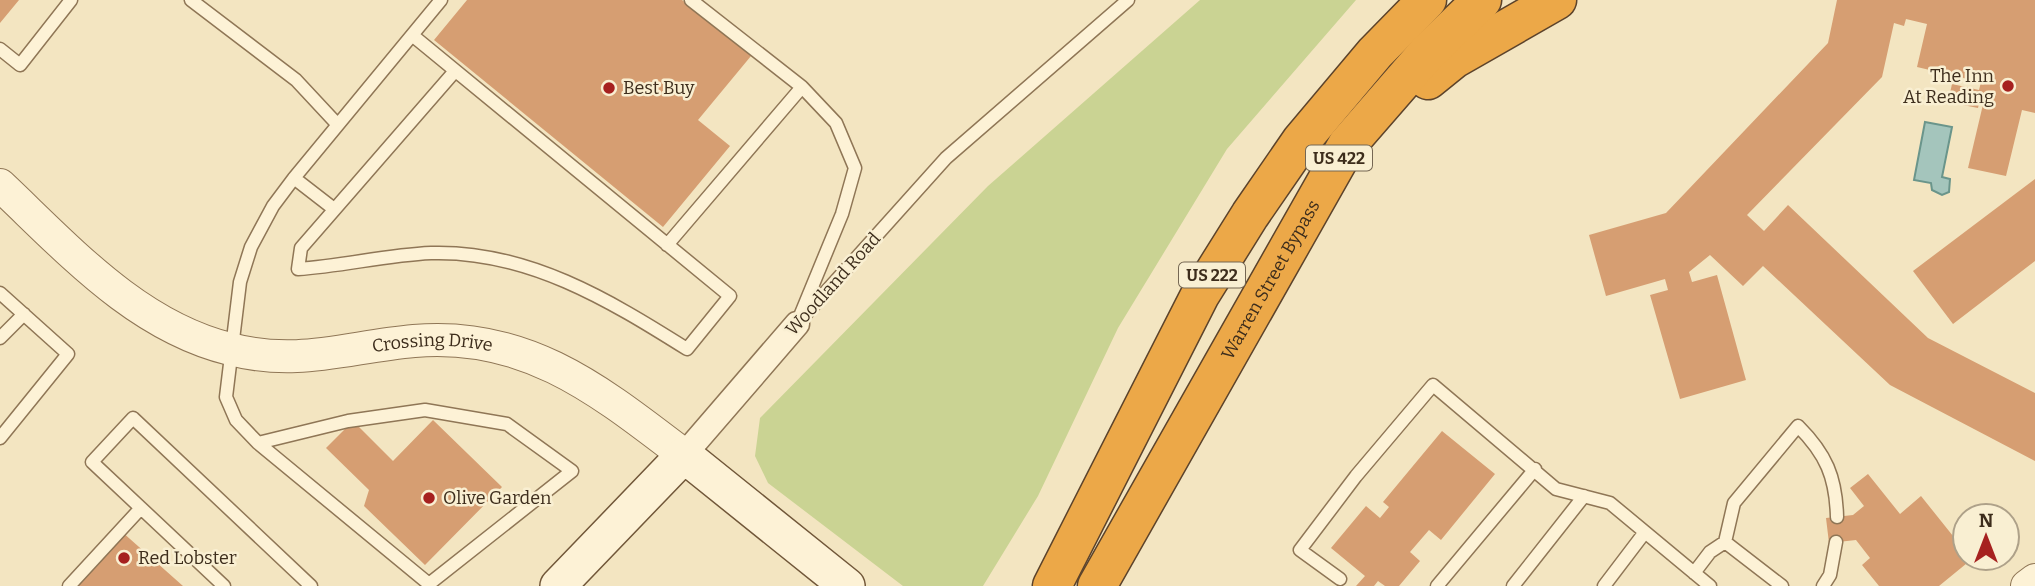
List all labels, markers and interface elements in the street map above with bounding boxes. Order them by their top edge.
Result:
place label: The Inn At Reading [1903,65,1995,108]
place label: Best Buy [623,77,695,99]
marker: The Inn At Reading [2000,78,2016,94]
marker: Best Buy [601,80,617,96]
road number: US 422 [1306,146,1372,170]
street label: Warren Street Bypass [1217,196,1324,363]
street label: Woodland Road [781,228,885,340]
road number: US 222 [1179,262,1245,288]
street label: Crossing Drive [370,329,495,357]
place label: Olive Garden [443,487,552,509]
marker: Olive Garden [421,490,437,506]
north arrow [1951,502,2021,572]
text: N [1979,509,1994,532]
place label: Red Lobster [138,547,237,569]
marker: Red Lobster [116,550,132,566]

